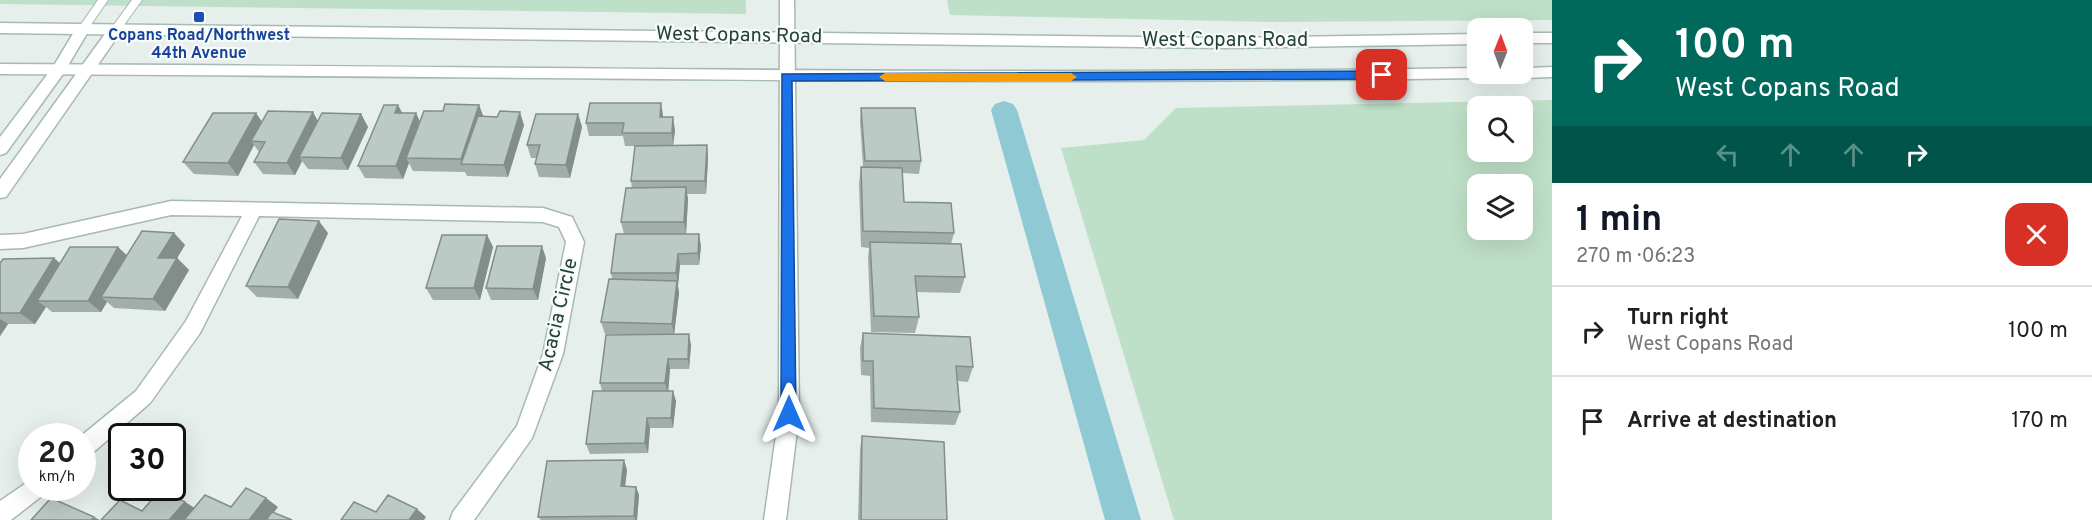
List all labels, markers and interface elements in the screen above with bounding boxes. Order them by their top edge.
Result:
marker: Copans Road/Northwest 44th Avenue [192,10,206,24]
north arrow [1467,18,1533,84]
map controls [1467,18,1533,240]
text: 100 m [1675,20,1794,73]
street label: West Copans Road [656,22,822,50]
icon: right [1576,24,1654,102]
place label: Copans Road/Northwest 44th Avenue [108,26,290,64]
street label: West Copans Road [1142,28,1308,54]
pin [1356,49,1407,100]
icon: arrive [1365,58,1398,91]
text: West Copans Road [1675,72,1900,106]
button: search [1467,96,1533,162]
icon: left [1711,138,1744,171]
icon: ahead [1774,138,1807,171]
icon: ahead [1837,138,1870,171]
icon: right [1900,138,1933,171]
button: layers [1467,174,1533,240]
text: 1 min [1576,198,1662,244]
button: close [2005,203,2068,266]
text: 270 m · 06:23 [1576,244,1695,270]
street label: Acacia Circle [533,256,585,374]
text: Turn right [1627,305,1729,332]
icon: right [1576,315,1609,348]
text: 100 m [2008,318,2068,345]
text: West Copans Road [1627,332,1794,358]
position arrow [757,382,821,446]
icon: arrive [1576,405,1609,438]
text: Arrive at destination [1627,408,1837,435]
text: 170 m [2011,408,2068,435]
speed limit sign: 30 [108,423,186,501]
text: 20 [38,436,76,473]
text: km/h [39,468,75,487]

